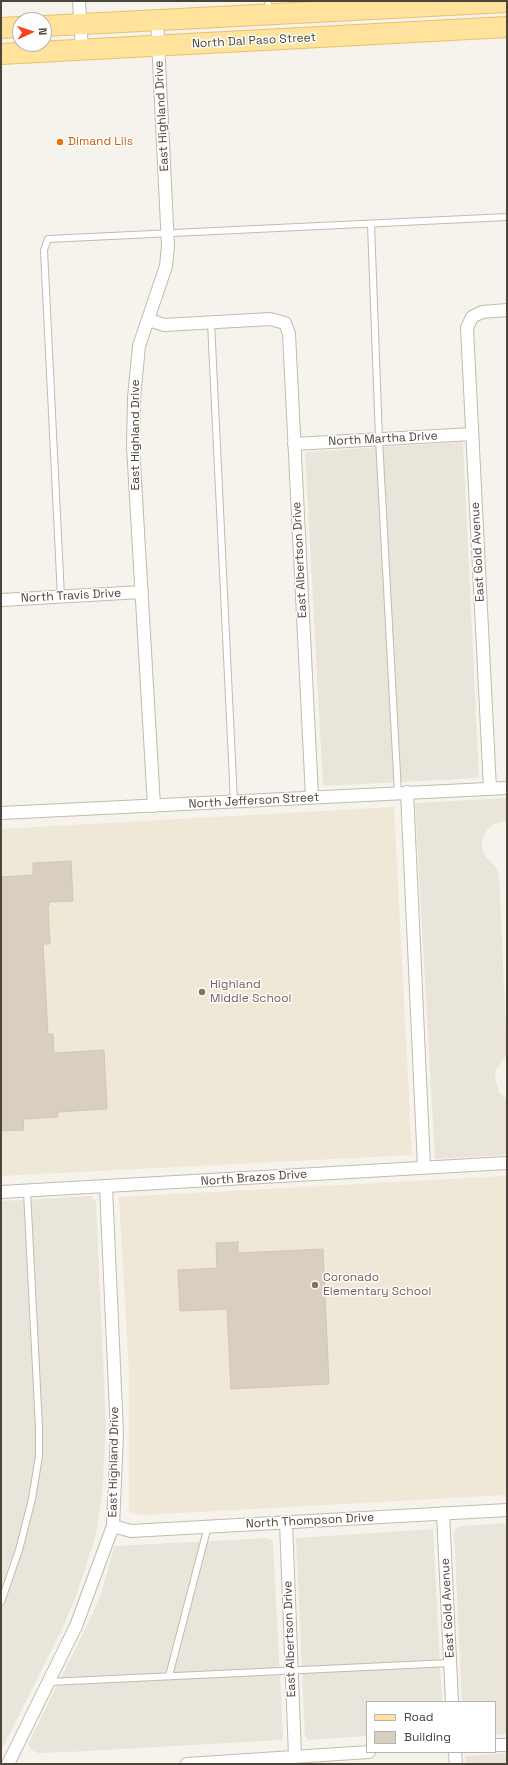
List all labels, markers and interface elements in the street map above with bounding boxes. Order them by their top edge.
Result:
north arrow [12,12,52,52]
text: N [36,27,50,35]
street label: North Dal Paso Street [192,31,316,51]
street label: East Highland Drive [152,60,172,172]
place label: Dimand Lils [68,135,133,149]
marker: Dimand Lils [55,137,65,147]
street label: East Highland Drive [129,379,143,491]
street label: North Martha Drive [328,429,438,449]
street label: East Albertson Drive [290,501,310,619]
street label: East Gold Avenue [468,502,488,602]
street label: North Travis Drive [20,586,122,606]
street label: North Jefferson Street [188,790,320,812]
place label: Highland Middle School [210,978,292,1006]
marker: Highland Middle School [197,987,207,997]
street label: North Brazos Drive [200,1167,308,1189]
place label: Coronado Elementary School [323,1271,431,1299]
marker: Coronado Elementary School [310,1280,320,1290]
street label: East Highland Drive [106,1406,122,1518]
street label: North Thompson Drive [245,1510,375,1532]
street label: East Gold Avenue [438,1558,458,1658]
street label: East Albertson Drive [281,1580,299,1698]
legend [366,1701,496,1753]
text: Road [404,1709,433,1725]
text: Building [404,1729,451,1745]

